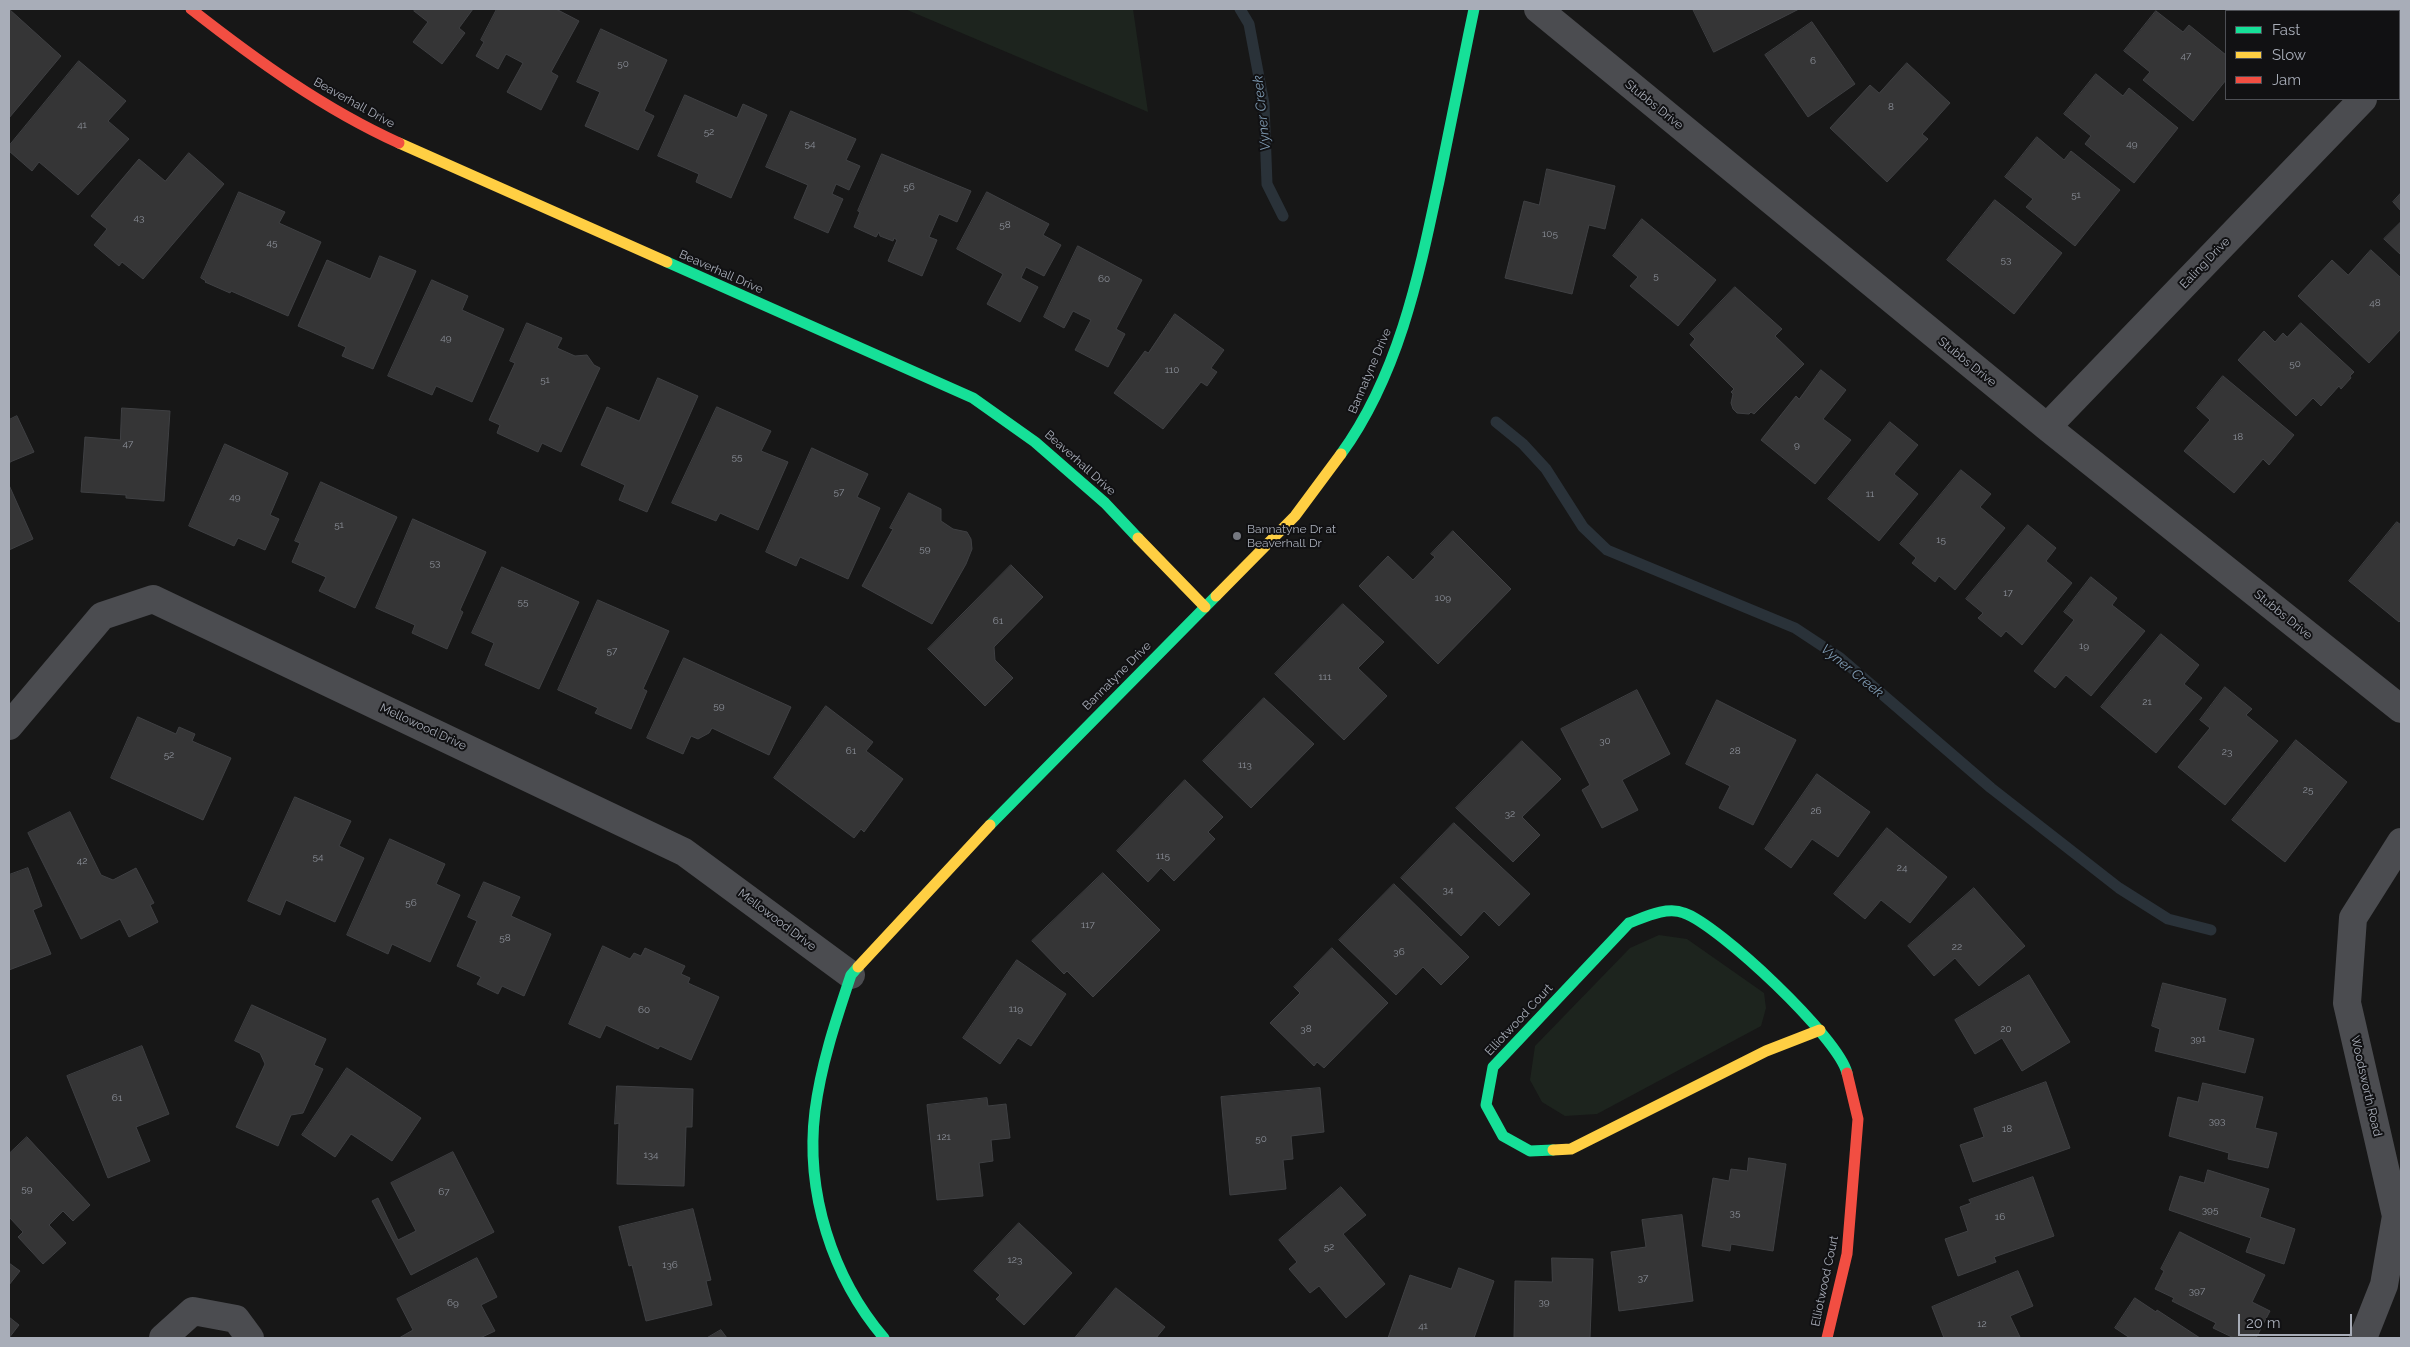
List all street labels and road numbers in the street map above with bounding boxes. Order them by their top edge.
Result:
street label: Beaverhall Drive [311,75,397,131]
street label: Stubbs Drive [1622,77,1686,133]
street label: Ealing Drive [2177,234,2233,292]
street label: Beaverhall Drive [677,247,765,297]
street label: Bannatyne Drive [1346,326,1394,416]
street label: Stubbs Drive [1935,334,1999,390]
street label: Beaverhall Drive [1042,427,1118,499]
street label: Stubbs Drive [2251,587,2315,643]
street label: Bannatyne Drive [1080,639,1154,713]
street label: Mellowood Drive [377,701,469,753]
street label: Mellowood Drive [735,886,819,954]
street label: Elliotwood Court [1482,981,1556,1059]
street label: Woodsworth Road [2347,1034,2385,1138]
street label: Elliotwood Court [1808,1234,1842,1328]

